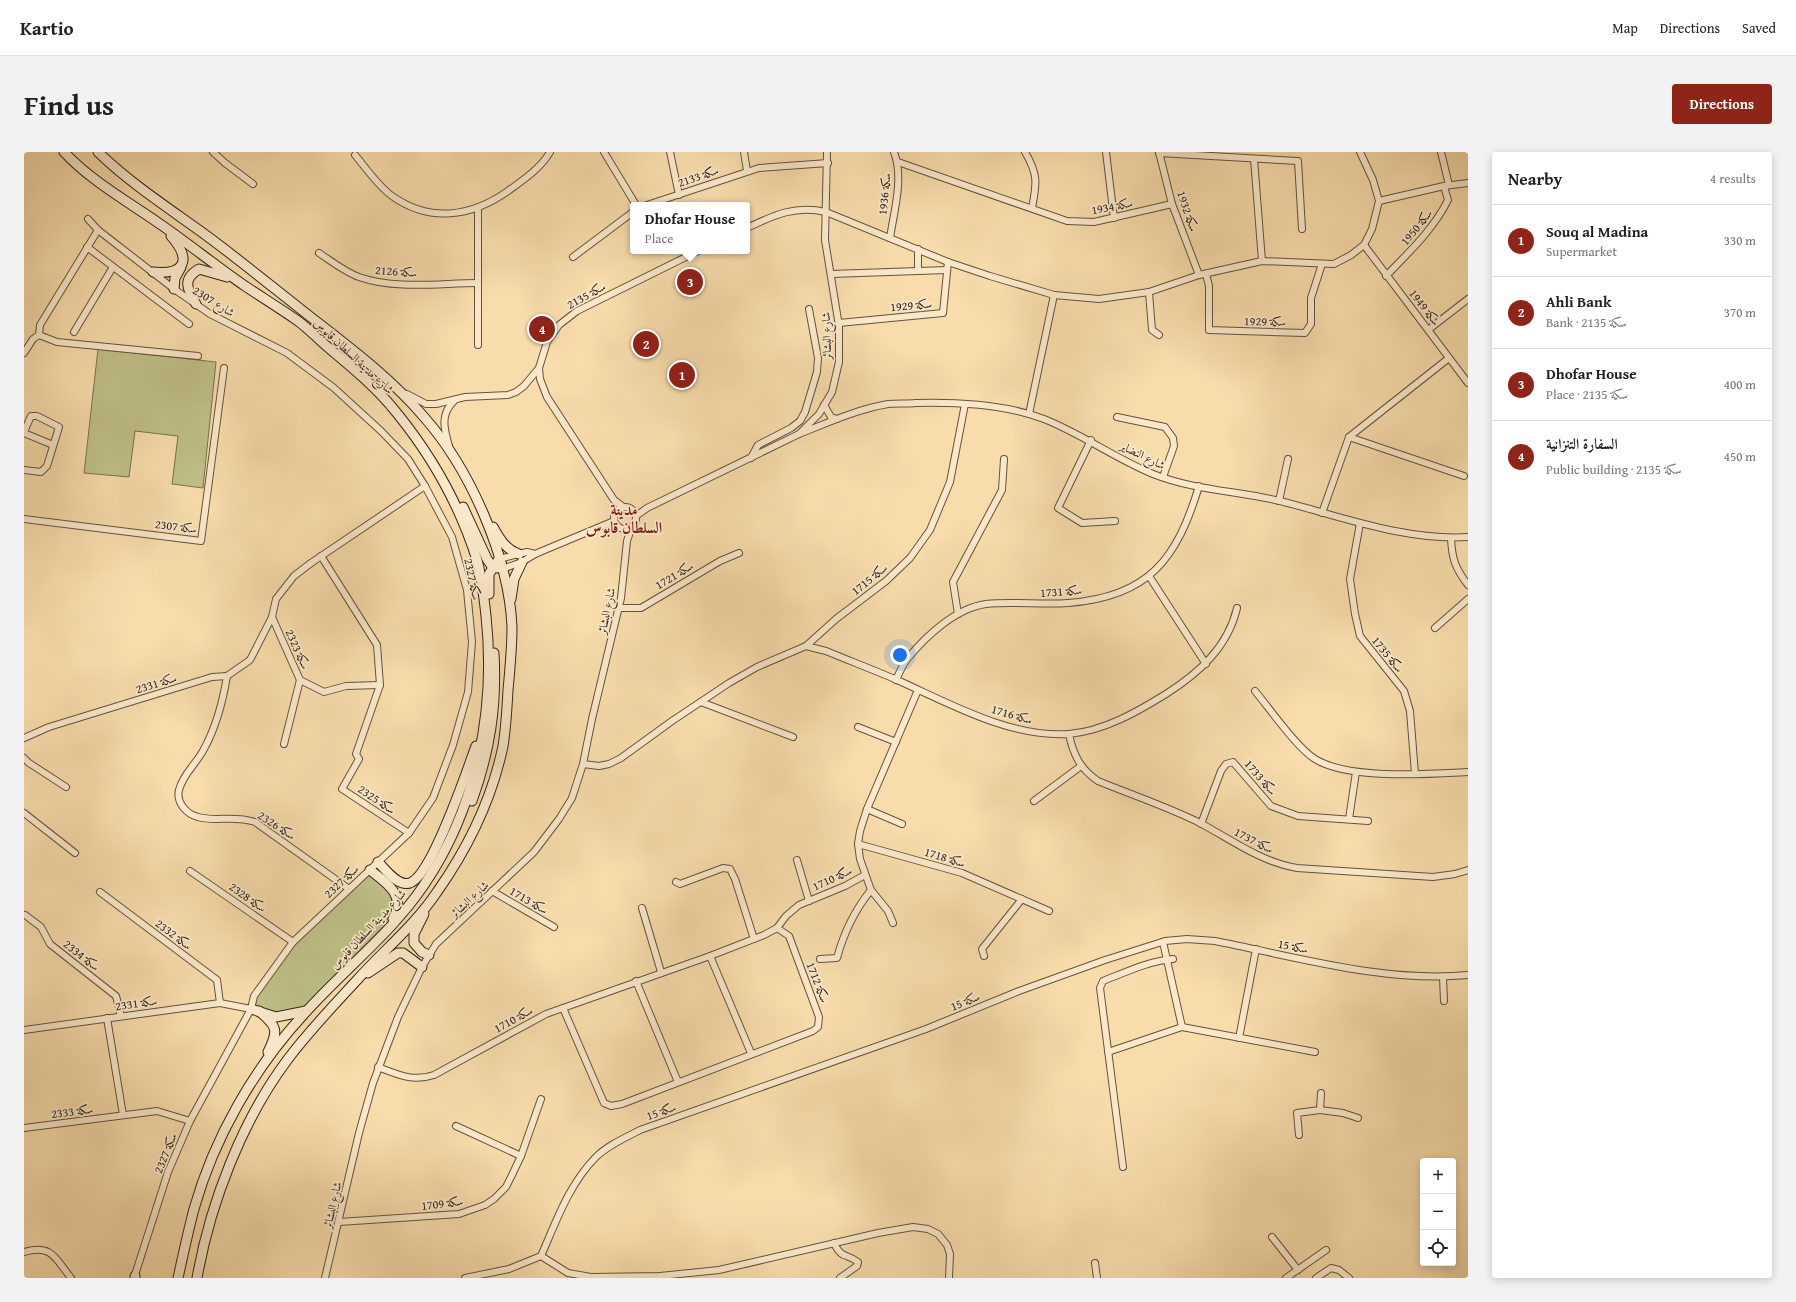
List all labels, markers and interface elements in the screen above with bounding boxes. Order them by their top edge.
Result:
text: Kartio [20,14,74,42]
text: Map [1612,18,1638,38]
text: Directions [1660,18,1720,38]
text: Saved [1742,18,1776,38]
text: Find us [24,84,114,125]
button: Directions [1672,84,1772,124]
street label: سكة 2133 [675,161,721,191]
text: Nearby [1508,166,1562,191]
text: 4 results [1710,169,1756,188]
street label: سكة 1936 [873,172,895,216]
street label: سكة 1932 [1173,188,1203,234]
street label: سكة 1934 [1090,194,1134,218]
popup [630,202,750,254]
street label: سكة 1950 [1396,205,1436,249]
text: Dhofar House [645,208,735,229]
text: Souq al Madina [1546,221,1648,242]
text: Place [645,229,673,248]
text: 1 [1518,231,1524,250]
text: 330 m [1724,231,1756,250]
text: Supermarket [1546,242,1617,261]
street label: سكة 2126 [374,261,418,281]
pin: 3 [677,267,703,297]
street label: سكة 2135 [563,277,609,313]
street label: 2307 شارع [188,281,238,323]
street label: سكة 1949 [1405,285,1445,329]
text: Ahli Bank [1546,291,1611,312]
street label: سكة 1929 [889,295,933,315]
text: 2 [1518,303,1524,322]
text: 370 m [1724,303,1756,322]
street label: شارع البشائر [817,312,838,362]
street label: سكة 1929 [1244,312,1286,330]
text: Bank · سكة 2135 [1546,313,1627,332]
street label: شارع مدينة السلطان قابوس [308,314,398,400]
pin: 4 [529,314,555,344]
pin: 2 [633,329,659,359]
pin: 1 [669,360,695,390]
text: Dhofar House [1546,363,1637,384]
text: 3 [1518,375,1524,394]
text: 400 m [1724,375,1756,394]
text: Place · سكة 2135 [1546,385,1628,404]
text: السفارة التنزانية [1546,433,1618,454]
street label: شارع النضاير [1114,436,1169,476]
text: 4 [1518,447,1524,466]
text: 450 m [1724,447,1756,466]
text: Public building · سكة 2135 [1546,460,1682,479]
district label: مدينة السلطان قابوس [586,497,662,539]
street label: سكة 2307 [154,515,198,537]
street label: سكة 2327 [460,557,486,602]
street label: سكة 1721 [652,557,697,593]
street label: سكة 1715 [847,559,891,599]
street label: سكة 1731 [1039,581,1083,601]
street label: شارع البشائر [592,586,622,639]
street label: سكة 2323 [282,626,314,672]
street label: سكة 1735 [1368,632,1408,676]
your location [890,645,910,665]
street label: سكة 2331 [133,669,179,697]
street label: سكة 1716 [989,700,1035,728]
street label: سكة 1733 [1241,756,1281,799]
street label: سكة 2325 [355,780,399,818]
street label: سكة 2326 [255,806,299,844]
street label: سكة 1737 [1231,823,1277,857]
street label: سكة 1718 [922,843,968,871]
street label: سكة 2327 [320,860,362,902]
street label: سكة 1710 [809,861,855,895]
street label: شارع البشائر [444,876,494,925]
street label: سكة 2328 [226,878,270,916]
street label: سكة 1713 [506,882,552,918]
street label: شارع مدينة السلطان قابوس [326,885,412,975]
street label: سكة 2332 [152,915,196,954]
street label: سكة 2334 [60,935,104,975]
street label: سكة 15 [1276,935,1310,957]
street label: سكة 1712 [803,959,834,1005]
street label: سكة 15 [948,987,983,1015]
street label: سكة 2331 [114,992,158,1014]
street label: سكة 1710 [490,1001,536,1037]
street label: سكة 15 [644,1098,678,1124]
street label: سكة 2333 [50,1100,94,1122]
street label: سكة 2327 [149,1130,181,1176]
map controls [1420,1158,1456,1266]
button: + [1420,1158,1456,1194]
street label: شارع البشائر [318,1180,349,1233]
street label: سكة 1709 [420,1192,464,1214]
button: − [1420,1194,1456,1230]
button: locate [1420,1230,1456,1266]

